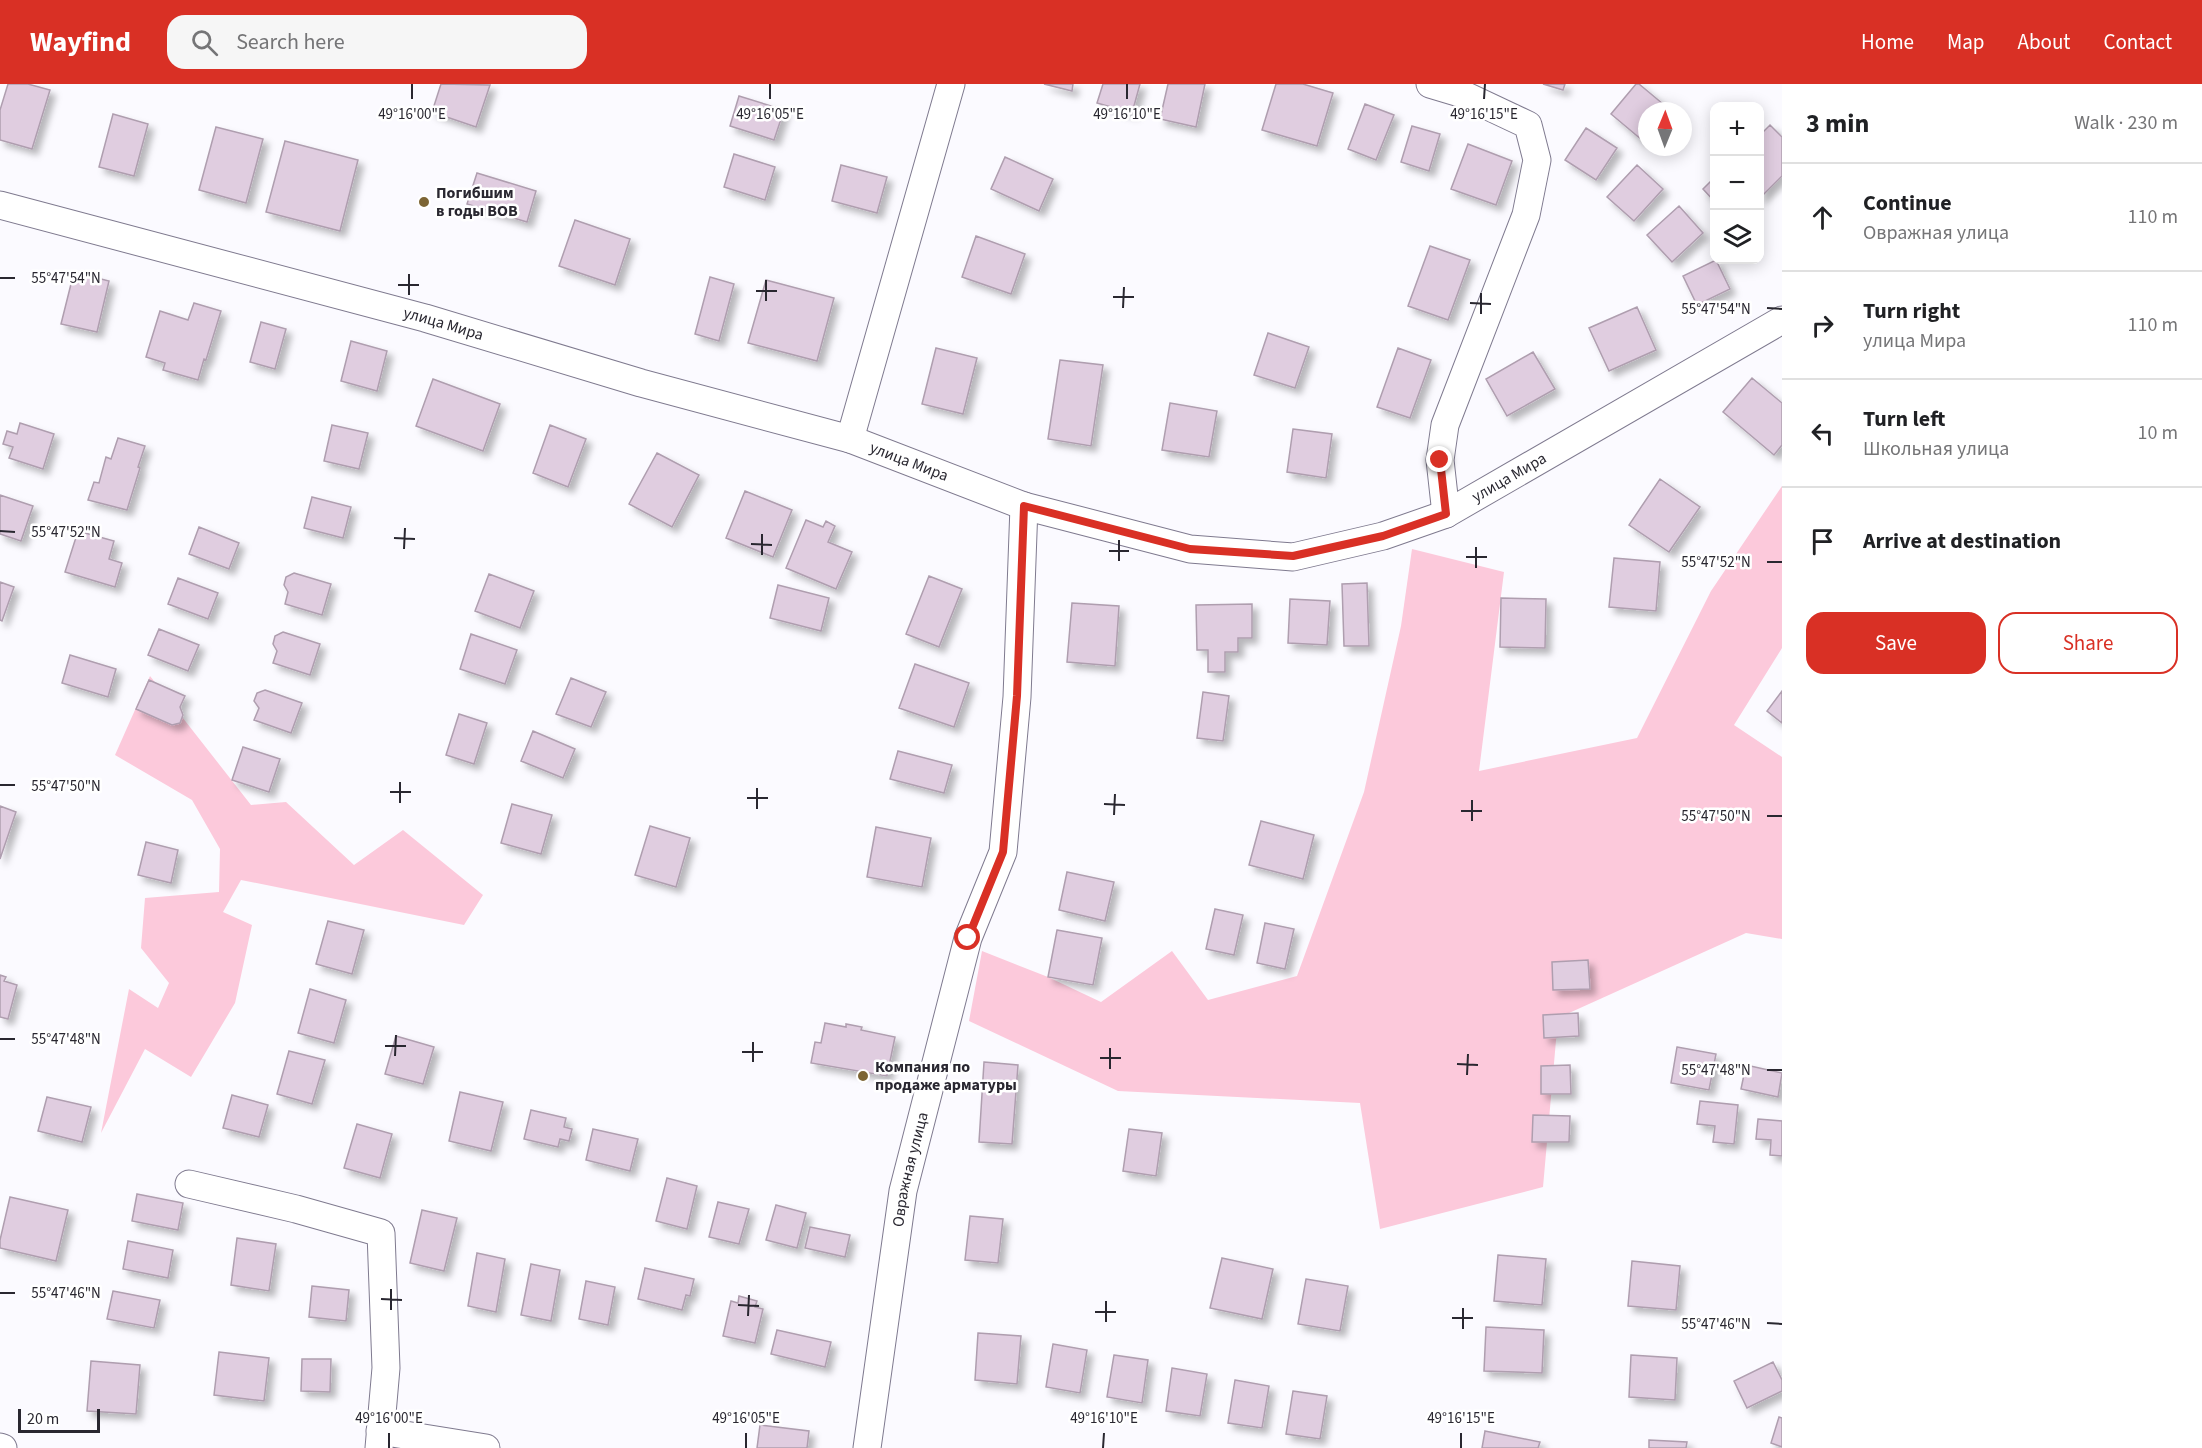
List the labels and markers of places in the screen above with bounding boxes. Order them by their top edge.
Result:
place label: Погибшим в годы ВОВ [436,182,518,222]
marker: Погибшим в годы ВОВ [417,195,431,209]
place label: Компания по продаже арматуры [875,1056,1017,1096]
marker: Компания по продаже арматуры [856,1069,870,1083]

